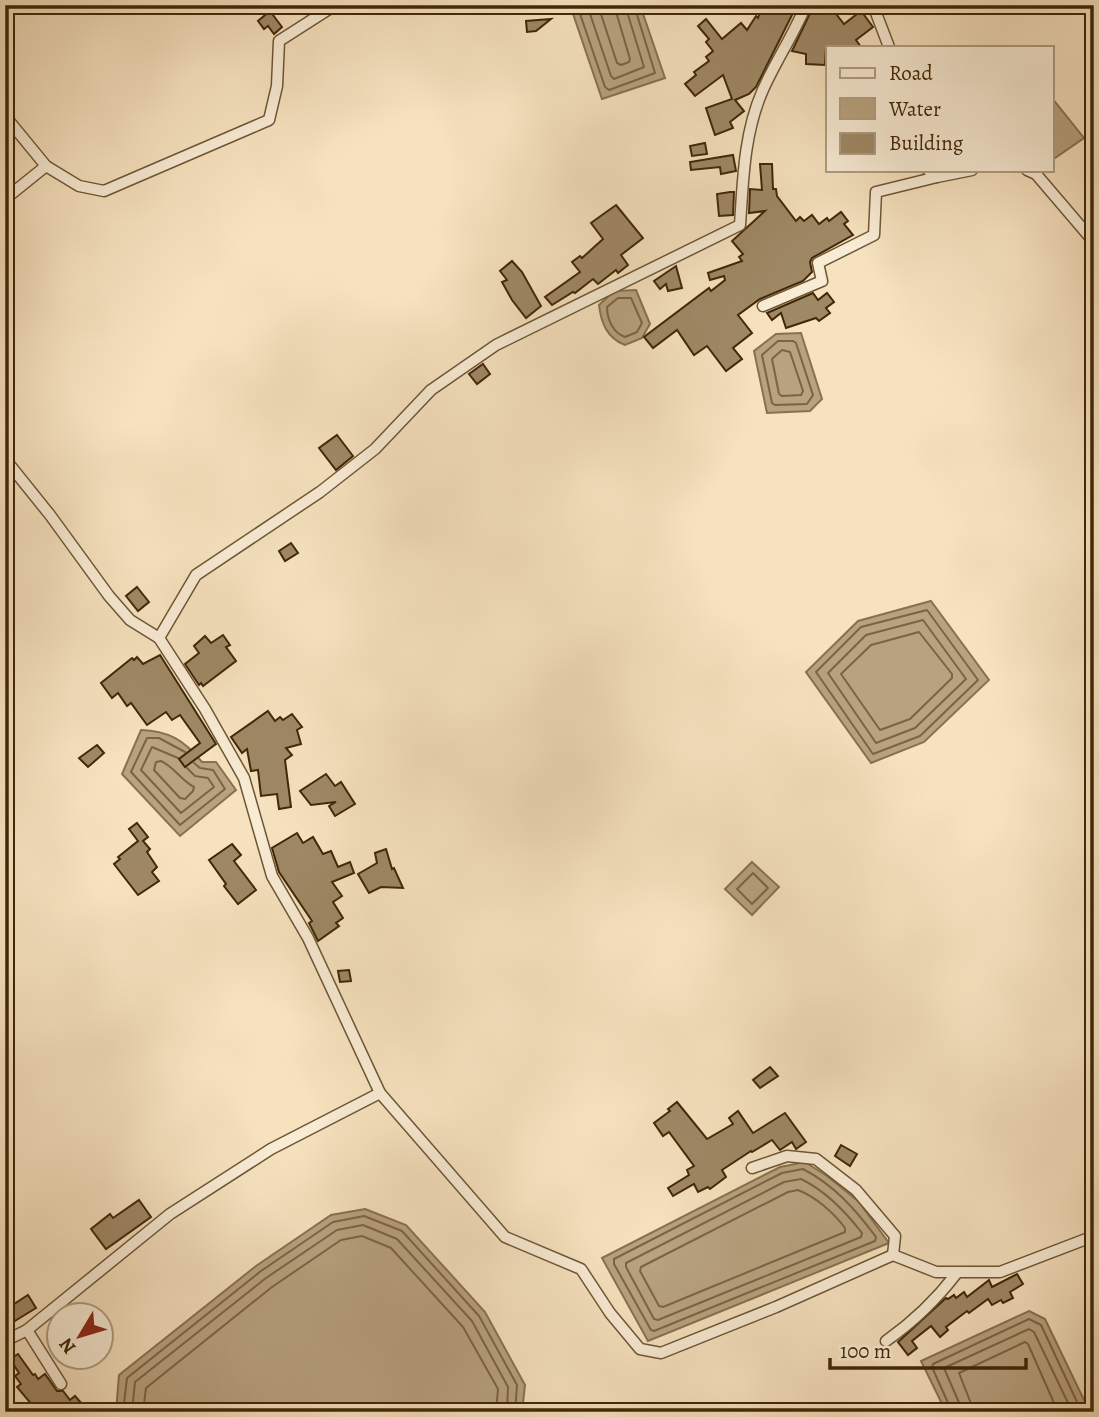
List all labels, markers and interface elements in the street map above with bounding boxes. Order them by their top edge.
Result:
legend [826,46,1054,172]
text: Road [889,59,933,87]
text: Water [888,95,941,123]
text: Building [889,129,964,157]
north arrow [46,1302,116,1372]
scale bar [830,1326,1026,1370]
text: N [53,1332,82,1359]
text: 100 m [840,1337,891,1365]

